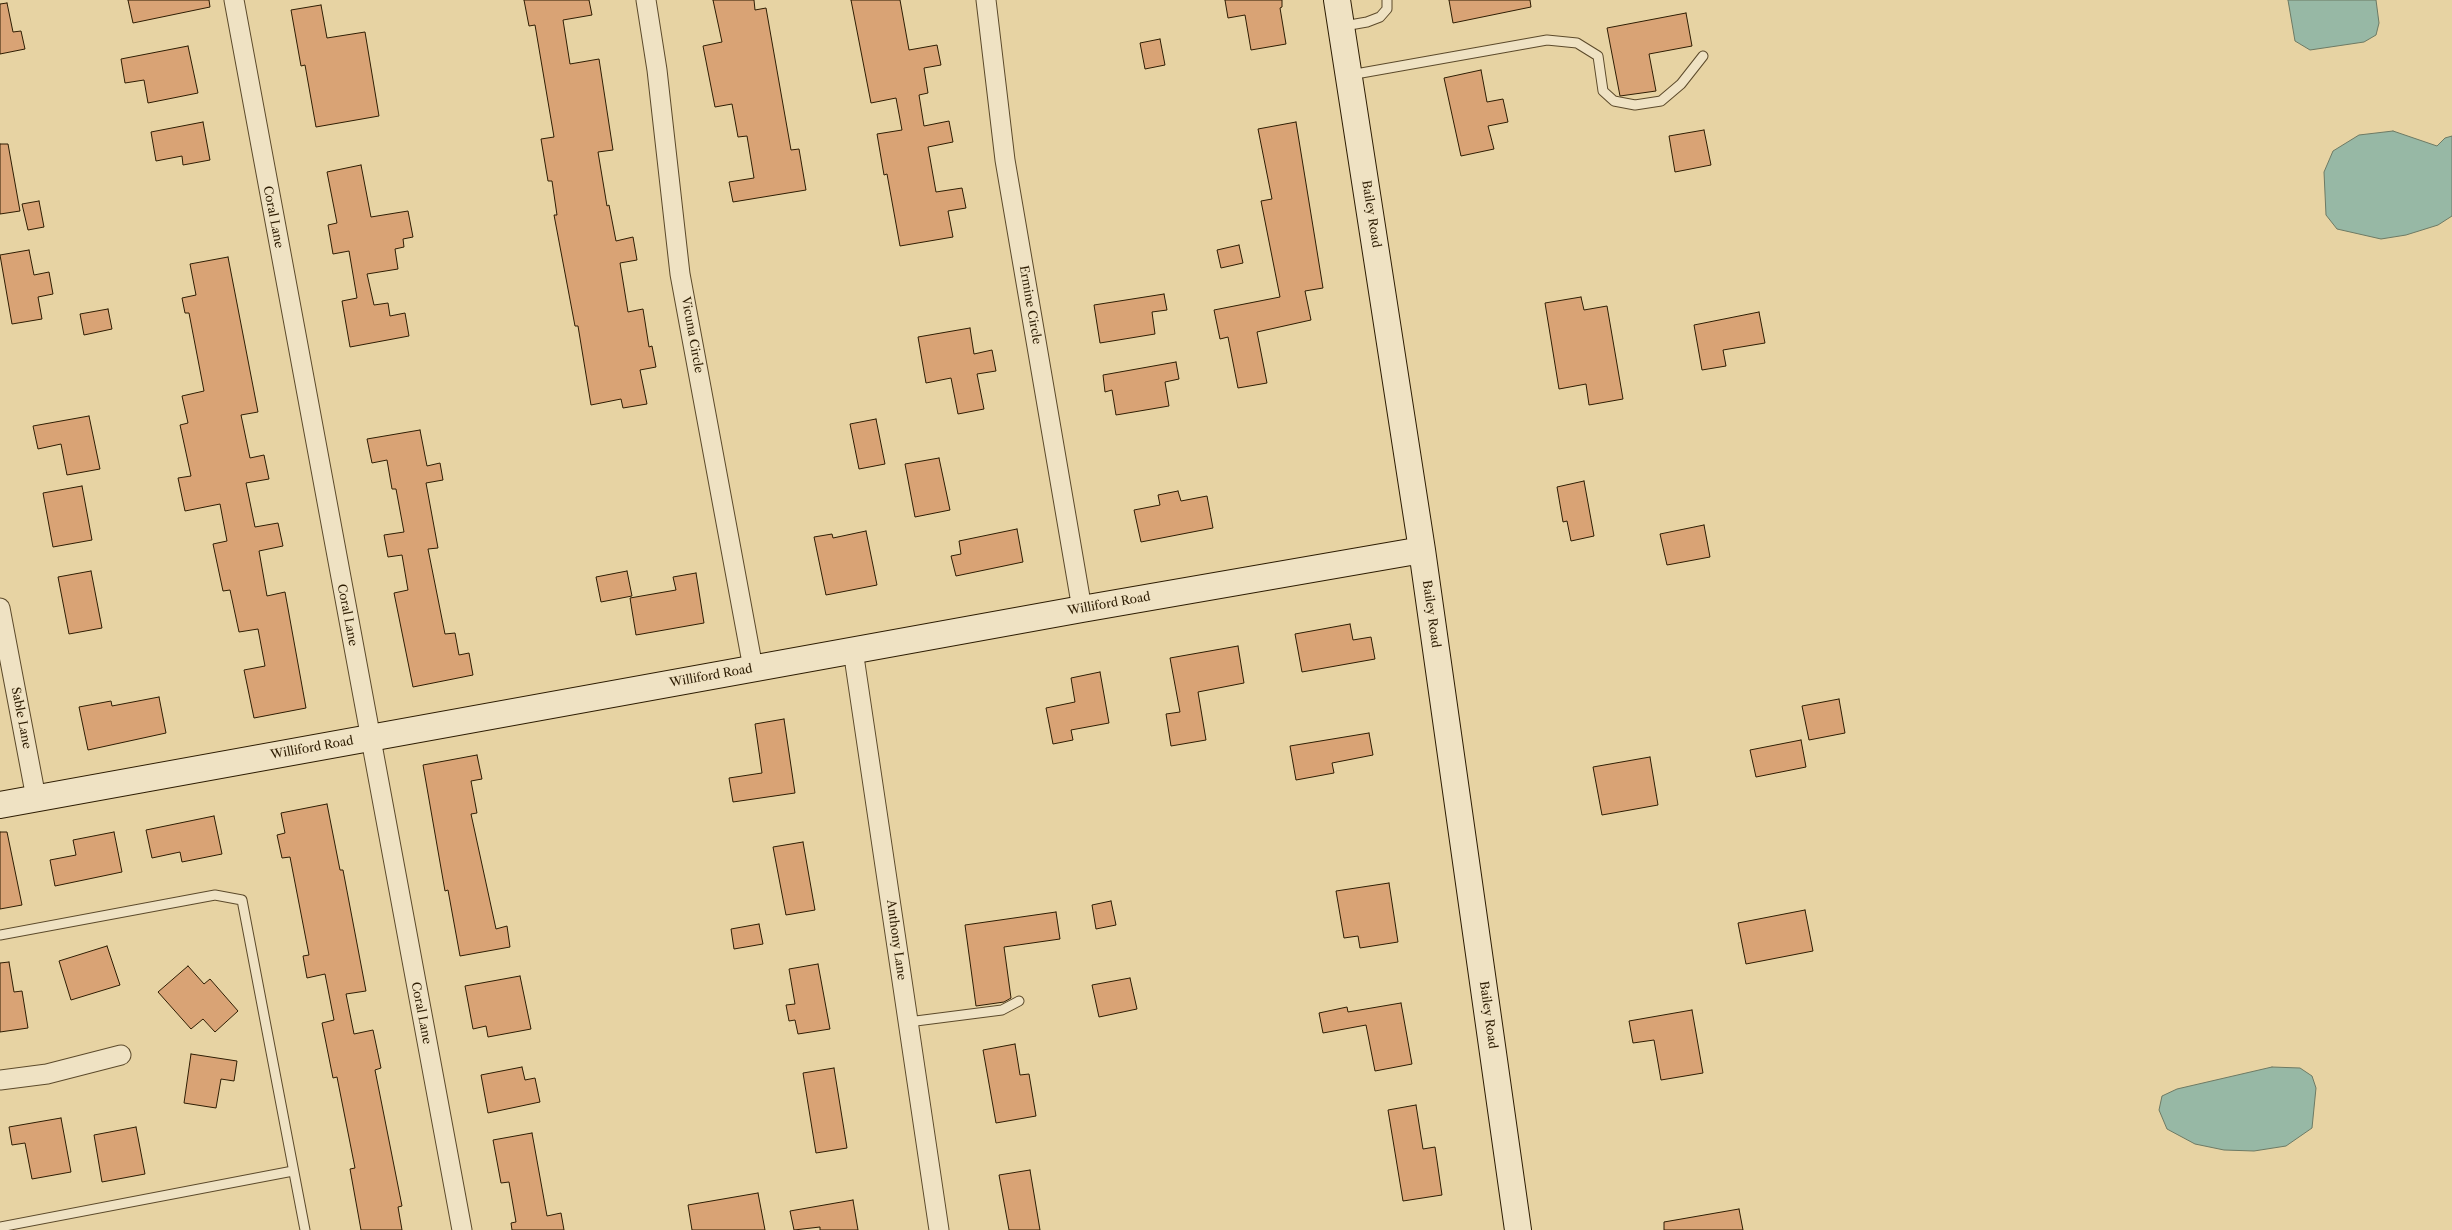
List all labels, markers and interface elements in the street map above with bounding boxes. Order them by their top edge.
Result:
street label: Bailey Road [1359,179,1383,249]
street label: Coral Lane [260,185,286,249]
street label: Ermine Circle [1016,264,1044,346]
street label: Vicuna Circle [678,296,706,374]
street label: Bailey Road [1419,579,1443,649]
street label: Coral Lane [334,583,360,647]
street label: Williford Road [1066,590,1152,618]
street label: Williford Road [668,662,754,690]
street label: Sable Lane [8,686,34,750]
street label: Williford Road [269,734,355,762]
street label: Anthony Lane [883,899,909,981]
street label: Bailey Road [1476,980,1500,1050]
street label: Coral Lane [408,981,434,1045]

